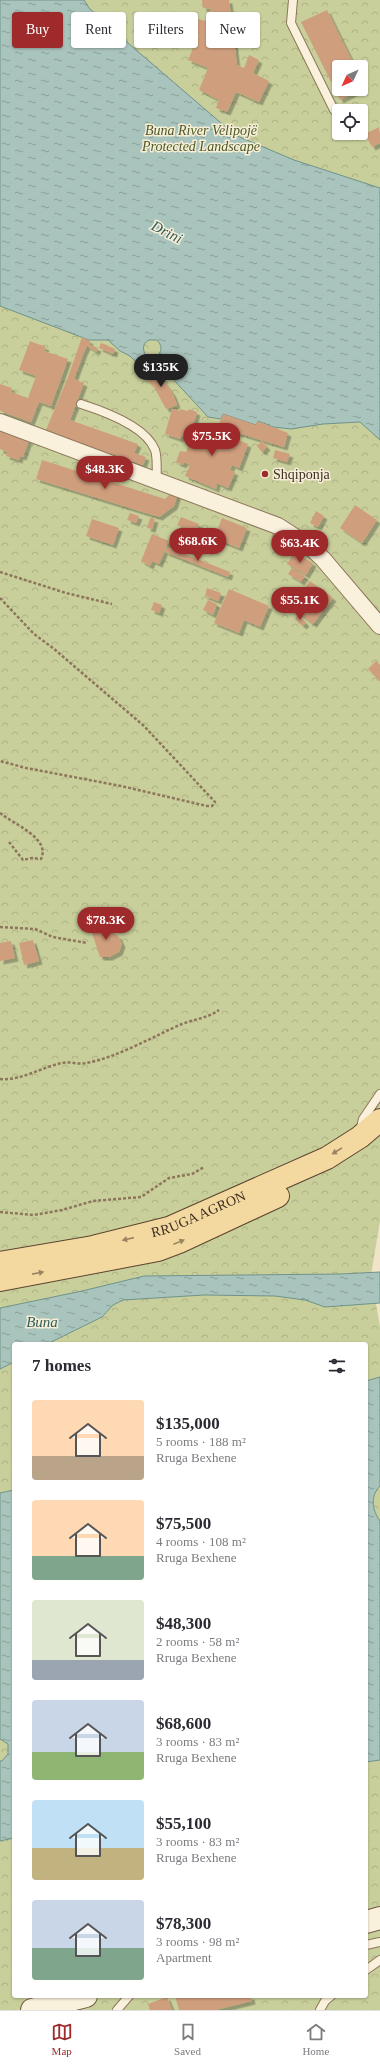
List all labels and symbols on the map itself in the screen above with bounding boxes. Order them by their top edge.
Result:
north arrow [332,60,368,96]
park label: Buna River Velipojë Protected Landscape [141,123,260,154]
water label: Drini [148,217,185,247]
pin: $135K [133,354,189,388]
pin: $75.5K [179,423,245,457]
pin: $48.3K [72,456,138,490]
place label: Shqiponja [273,467,331,482]
marker: Shqiponja [260,469,270,479]
pin: $68.6K [165,528,231,562]
pin: $63.4K [267,530,333,564]
pin: $55.1K [267,587,333,621]
pin: $78.3K [73,907,139,941]
one-way arrow [331,1148,343,1155]
street label: RRUGA AGRON [150,1188,248,1240]
one-way arrow [121,1237,134,1243]
one-way arrow [173,1238,185,1244]
one-way arrow [32,1270,44,1276]
water label: Buna [26,1314,58,1330]

